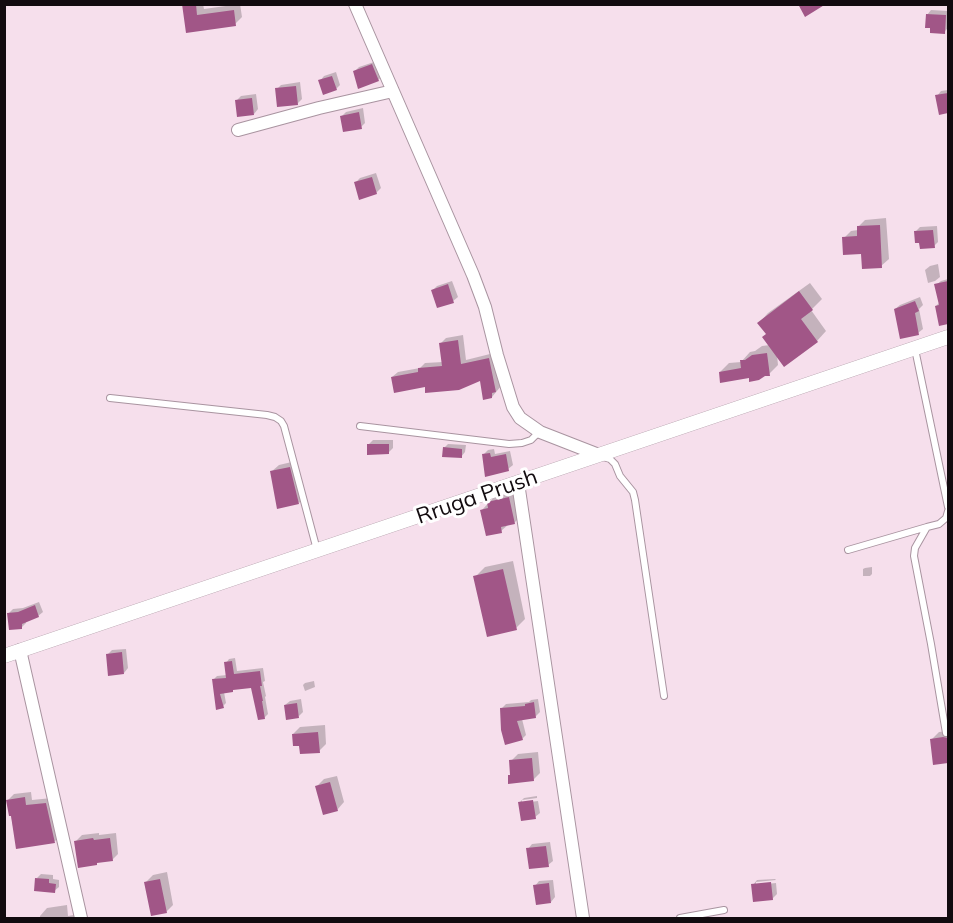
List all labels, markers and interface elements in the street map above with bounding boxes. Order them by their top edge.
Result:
street label: Rruga Prush [413,464,541,530]

